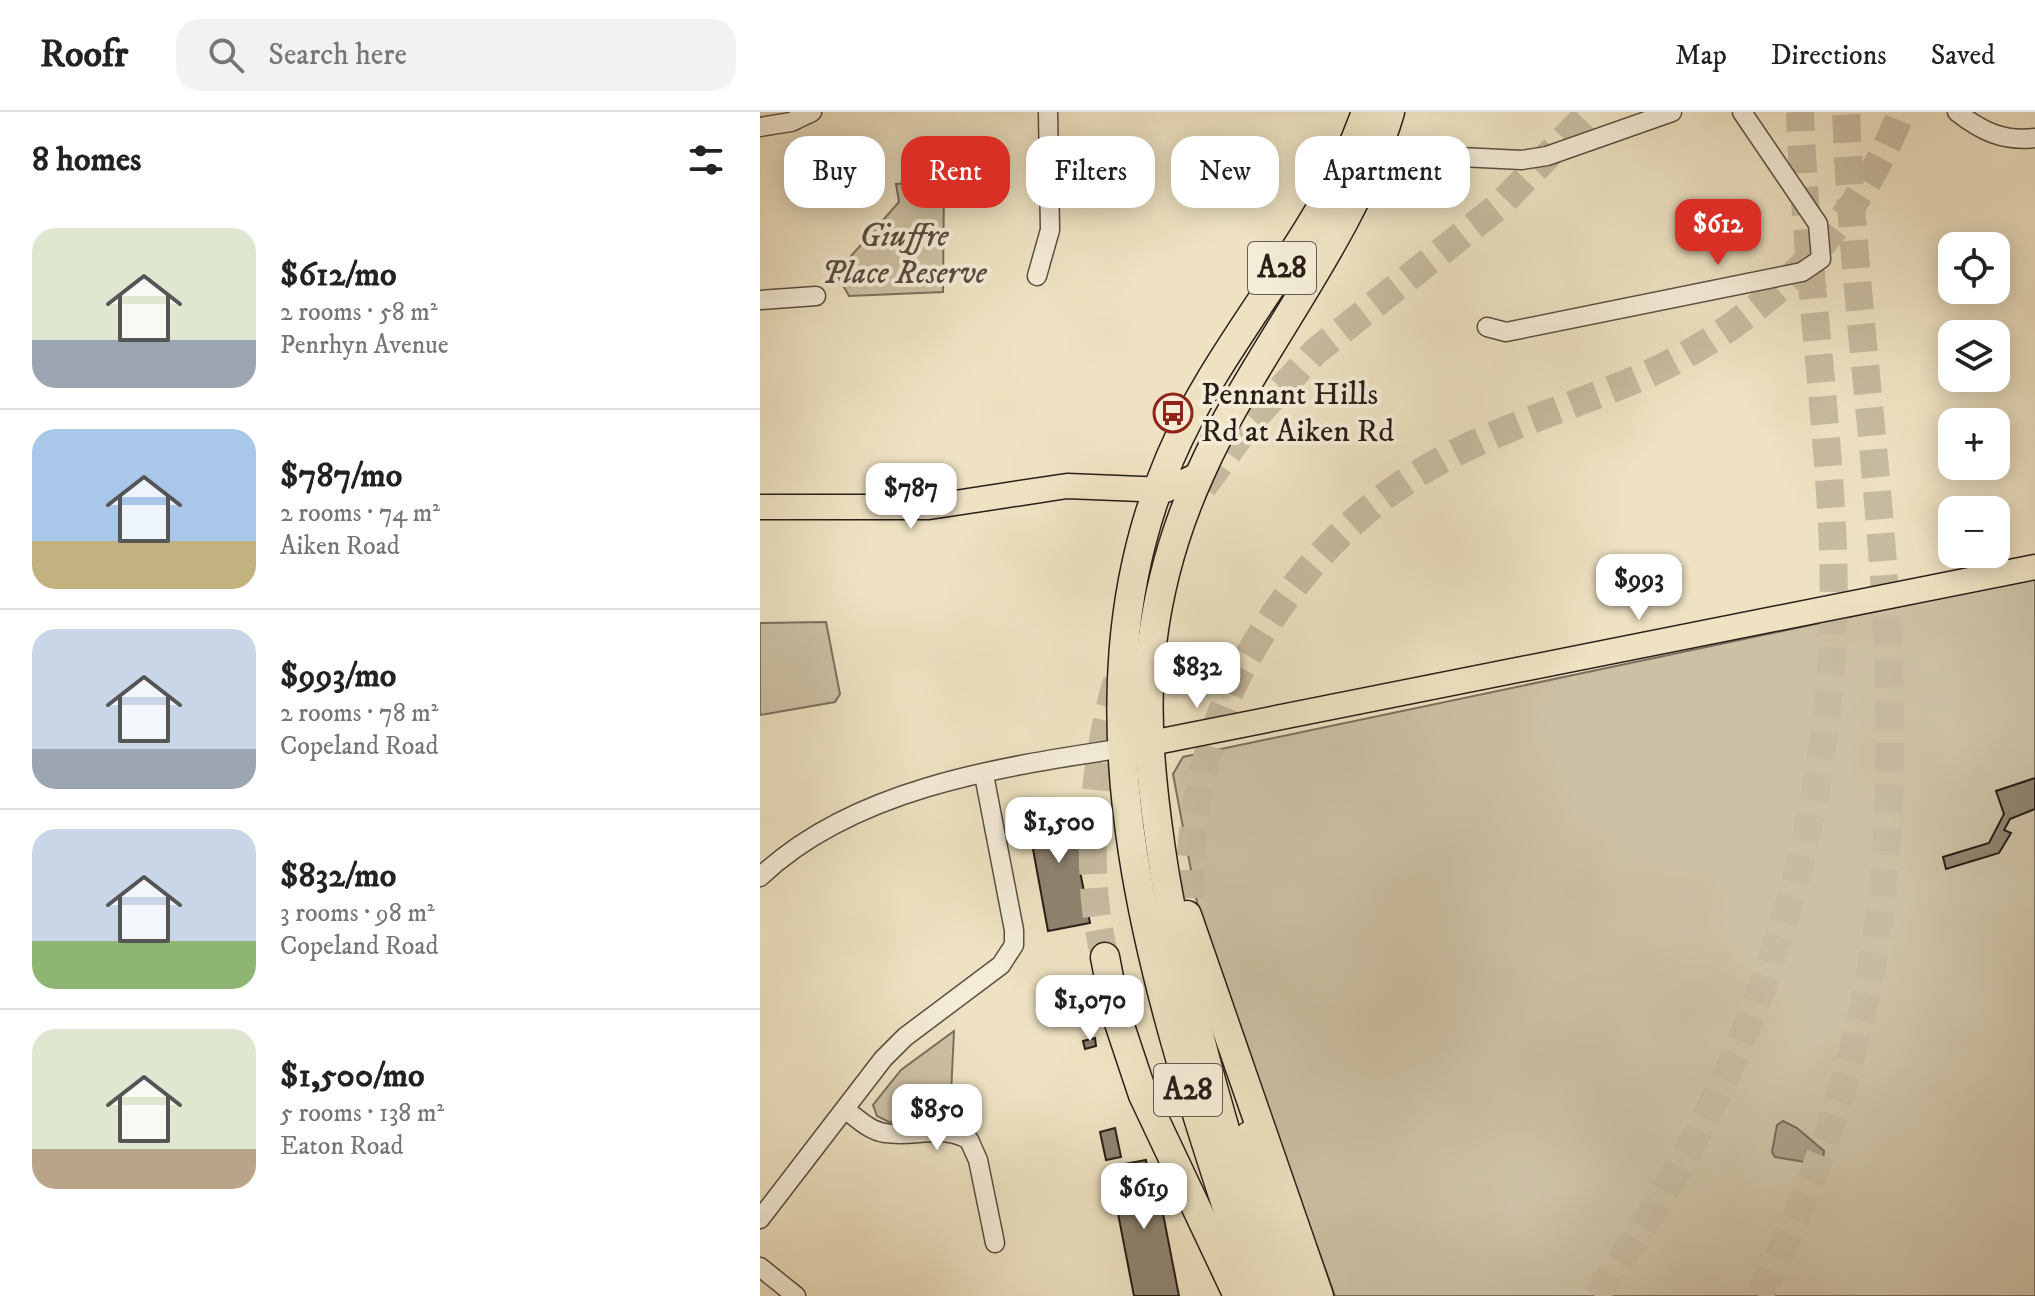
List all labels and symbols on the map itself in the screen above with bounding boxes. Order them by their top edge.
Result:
pin: $612 [1671,199,1765,267]
park label: Giuffre Place Reserve [821,217,988,294]
road number: A28 [1248,242,1316,294]
place label: Pennant Hills Rd at Aiken Rd [1201,375,1394,452]
bus stop icon: Pennant Hills Rd at Aiken Rd [1152,392,1194,434]
pin: $787 [864,463,958,531]
pin: $993 [1592,554,1686,622]
pin: $832 [1150,642,1244,710]
pin: $1,500 [994,797,1124,865]
pin: $1,070 [1025,975,1155,1043]
road number: A28 [1154,1064,1222,1116]
pin: $850 [890,1084,984,1152]
pin: $619 [1097,1163,1191,1231]

